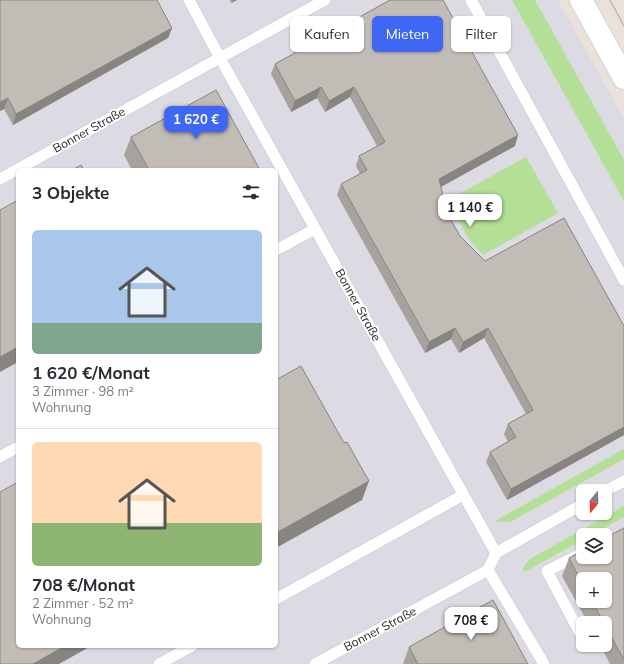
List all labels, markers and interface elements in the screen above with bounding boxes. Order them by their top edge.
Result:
chip: Kaufen [290,16,364,52]
chip: Mieten [372,16,443,52]
chip: Filter [451,16,511,52]
street label: Bonner Straße [50,104,128,156]
pin: 1 620 € [159,106,233,140]
text: 1 620 € [173,111,219,127]
icon: filters [240,181,262,203]
text: 3 Objekte [32,182,109,203]
pin: 1 140 € [433,194,507,228]
text: 1 140 € [447,199,493,215]
icon: home [111,256,183,328]
street label: Bonner Straße [332,266,384,344]
text: 1 620 €/Monat [32,362,150,383]
text: 3 Zimmer · 98 m² [32,383,134,399]
text: Wohnung [32,399,91,415]
icon: home [111,468,183,540]
north arrow [576,484,612,520]
map controls [576,484,612,652]
button: layers [576,528,612,564]
button: + [576,572,612,608]
text: 708 €/Monat [32,574,135,595]
text: 2 Zimmer · 52 m² [32,595,134,611]
street label: Bonner Straße [341,603,419,654]
pin: 708 € [443,607,499,641]
text: Wohnung [32,611,91,627]
text: 708 € [454,612,488,628]
button: − [576,616,612,652]

